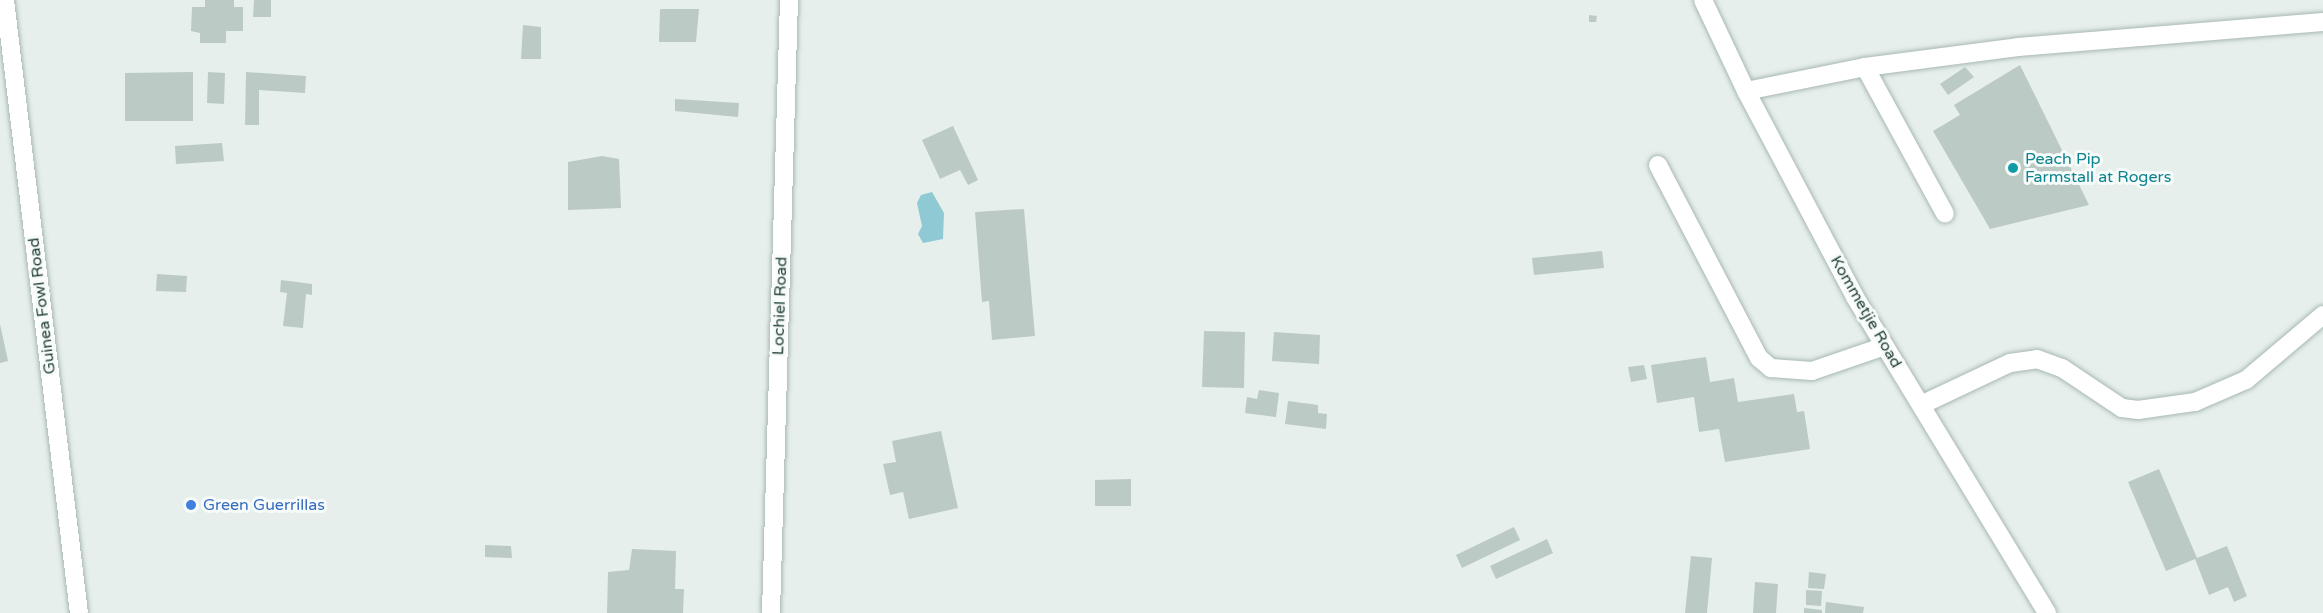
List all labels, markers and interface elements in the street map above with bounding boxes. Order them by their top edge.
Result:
place label: Peach Pip Farmstall at Rogers [2025,149,2171,187]
marker: Peach Pip Farmstall at Rogers [2006,161,2020,175]
street label: Guinea Fowl Road [24,237,60,375]
street label: Kommetjie Road [1826,252,1906,372]
street label: Lochiel Road [769,256,791,356]
place label: Green Guerrillas [203,495,325,515]
marker: Green Guerrillas [184,498,198,512]

